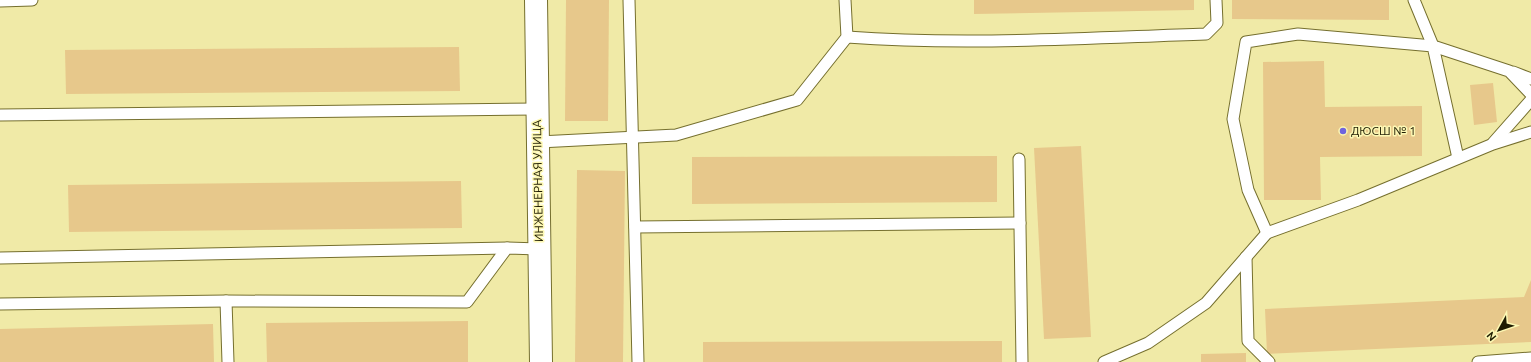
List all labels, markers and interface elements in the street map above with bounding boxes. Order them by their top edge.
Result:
street label: ИНЖЕНЕРНАЯ УЛИЦА [530,120,545,242]
place label: ДЮСШ № 1 [1351,124,1416,137]
marker: ДЮСШ № 1 [1338,126,1348,136]
north arrow [1479,310,1519,350]
text: N [1484,329,1499,343]

